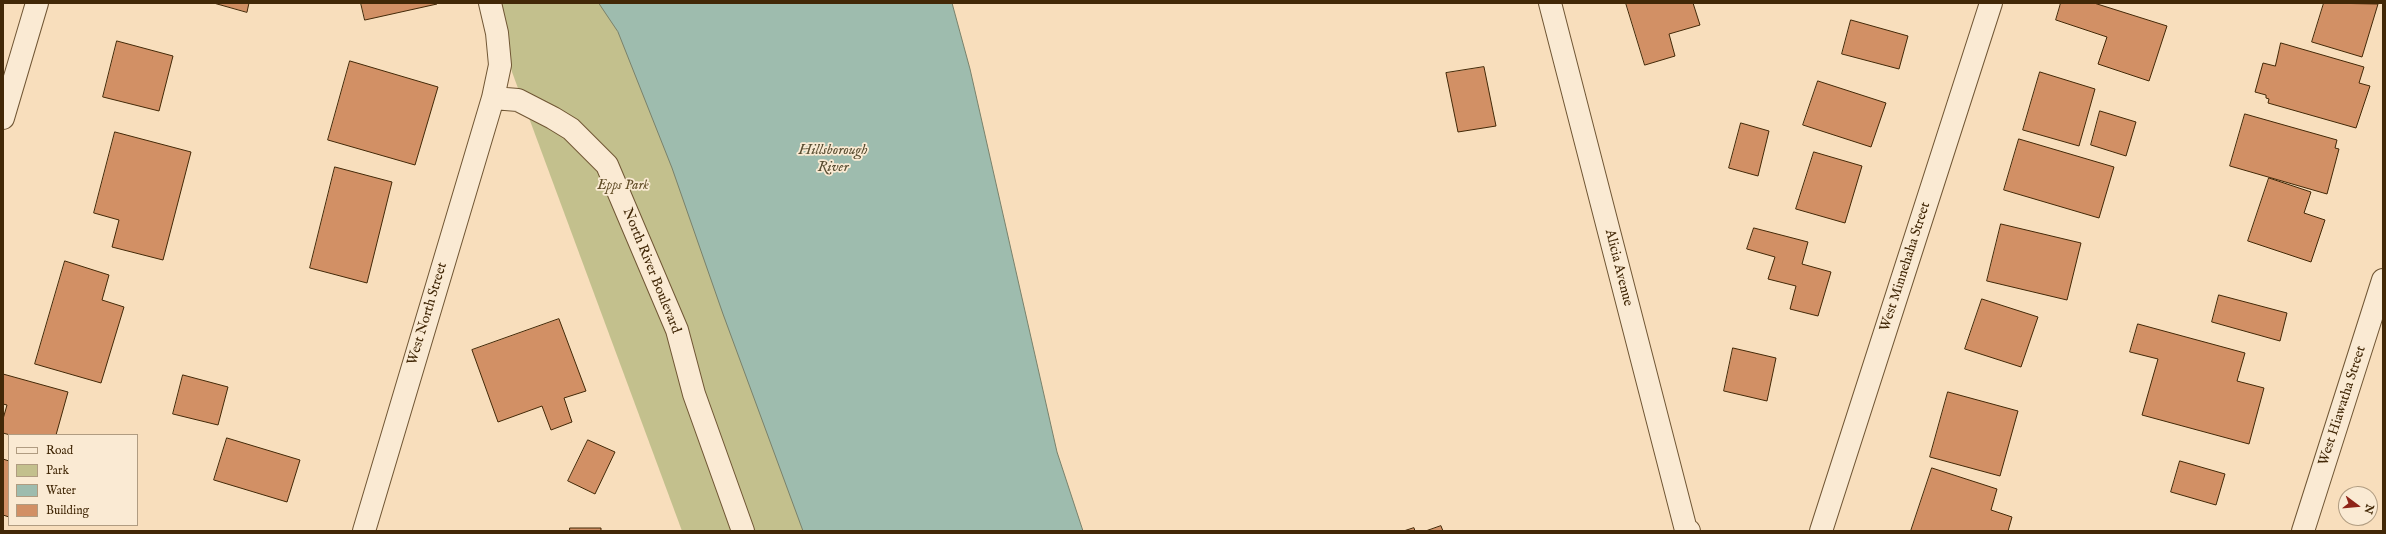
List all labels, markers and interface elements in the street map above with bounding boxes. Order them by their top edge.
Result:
water label: Hillsborough River [798,142,868,177]
park label: Epps Park [597,178,649,194]
street label: West Minnehaha Street [1877,200,1935,334]
street label: North River Boulevard [618,206,684,336]
street label: Alicia Avenue [1600,228,1636,308]
street label: West North Street [404,261,452,367]
street label: West Hiawatha Street [2316,344,2370,468]
legend [8,434,138,526]
text: Road [46,443,73,458]
text: Park [46,463,69,478]
text: Water [46,483,76,498]
north arrow [2338,486,2378,526]
text: Building [46,503,89,518]
text: N [2361,503,2377,516]

